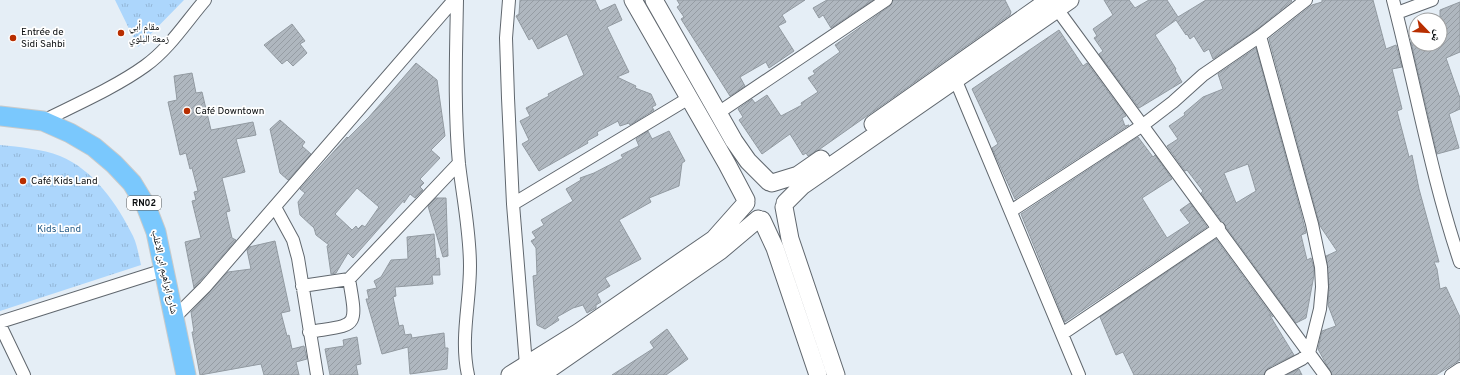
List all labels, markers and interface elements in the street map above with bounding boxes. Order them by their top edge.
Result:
north arrow [1408,12,1448,52]
place label: مقام أبي زمعة البلوي [129,20,169,46]
place label: Entrée de Sidi Sahbi [21,26,65,51]
marker: مقام أبي زمعة البلوي [116,28,126,38]
text: ش [1427,28,1445,44]
marker: Entrée de Sidi Sahbi [8,33,18,43]
place label: Café Downtown [195,105,264,118]
marker: Café Downtown [182,106,192,116]
place label: Café Kids Land [31,175,98,188]
marker: Café Kids Land [18,176,28,186]
road number: RN02 [127,196,161,210]
park label: Kids Land [37,223,81,236]
street label: شارع ابراهيم ابن الاغلب [148,229,180,316]

